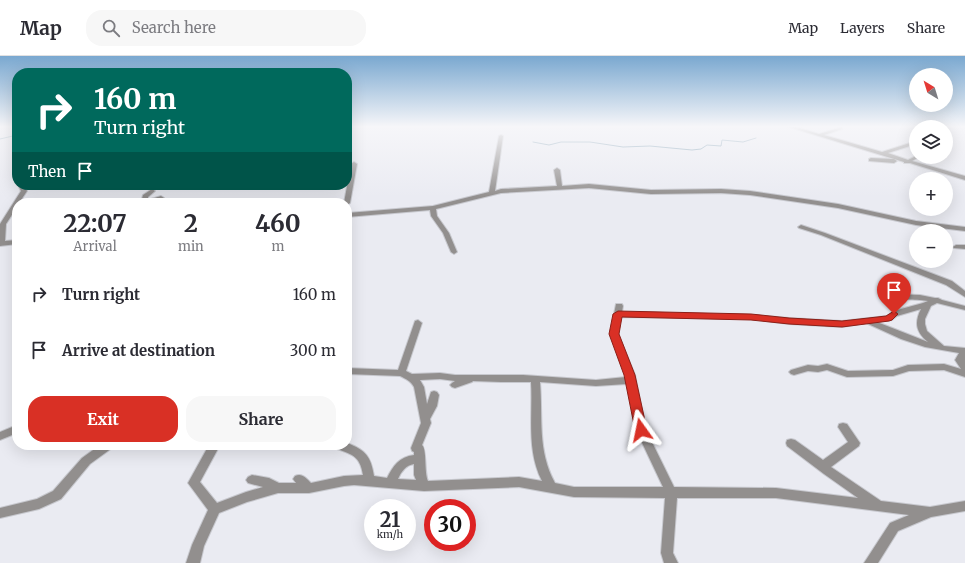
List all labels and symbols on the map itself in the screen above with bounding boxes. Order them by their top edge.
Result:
north arrow [909,68,953,112]
pin [877,273,911,314]
position arrow [620,409,662,451]
speed limit sign: 30 [424,499,476,551]

